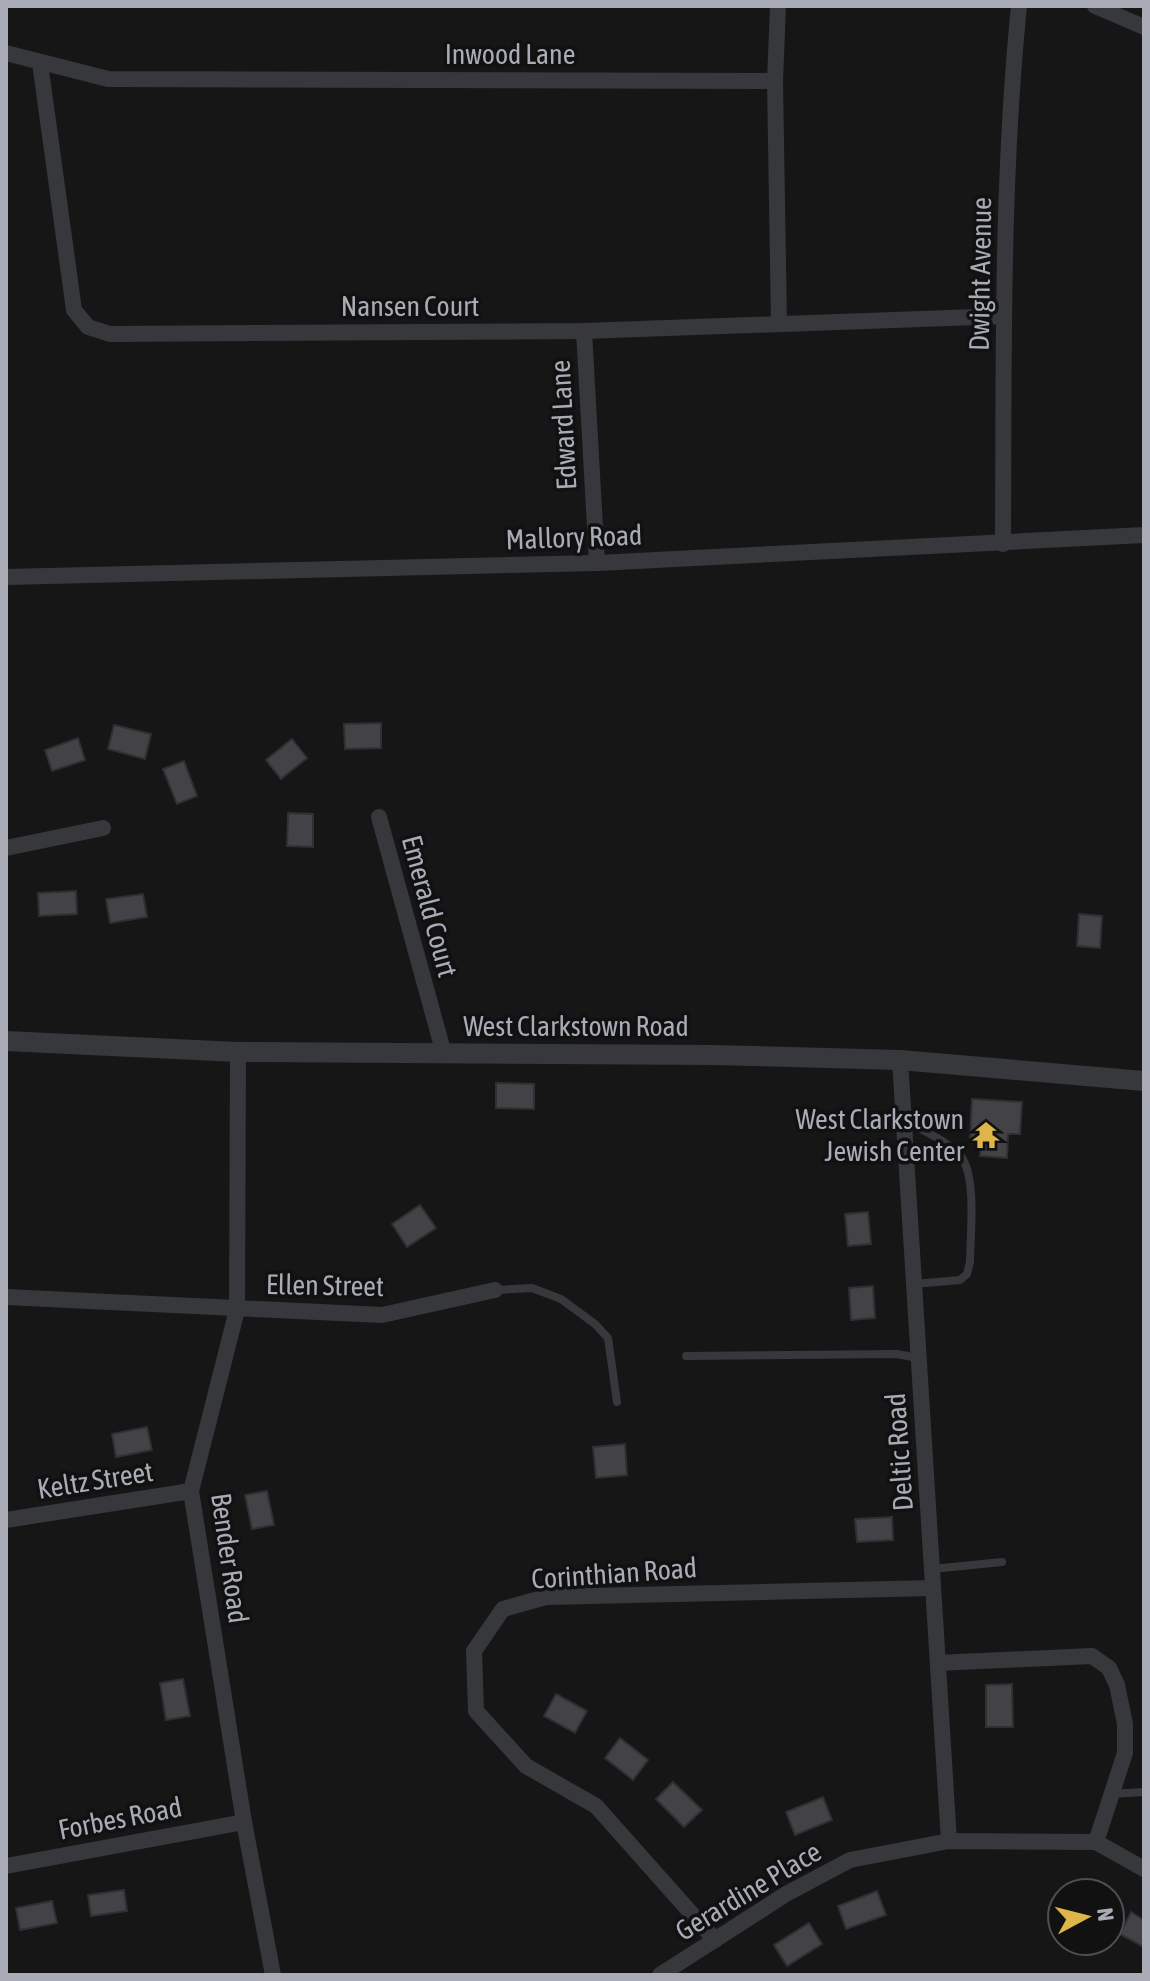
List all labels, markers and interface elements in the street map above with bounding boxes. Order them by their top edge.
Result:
street label: Inwood Lane [445,38,575,70]
street label: Dwight Avenue [963,197,997,351]
street label: Nansen Court [341,290,479,322]
street label: Edward Lane [544,359,582,491]
street label: Mallory Road [505,519,643,555]
street label: Emerald Court [396,832,464,980]
street label: West Clarkstown Road [463,1010,689,1042]
place label: West Clarkstown Jewish Center [796,1103,965,1167]
temple icon: West Clarkstown Jewish Center [971,1120,1001,1150]
street label: Ellen Street [266,1268,384,1302]
street label: Deltic Road [879,1392,919,1512]
street label: Keltz Street [35,1455,155,1505]
street label: Bender Road [205,1491,255,1625]
street label: Corinthian Road [530,1551,698,1595]
street label: Forbes Road [55,1790,185,1846]
street label: Gerardine Place [670,1835,826,1947]
north arrow [1046,1877,1126,1957]
text: N [1092,1907,1120,1923]

